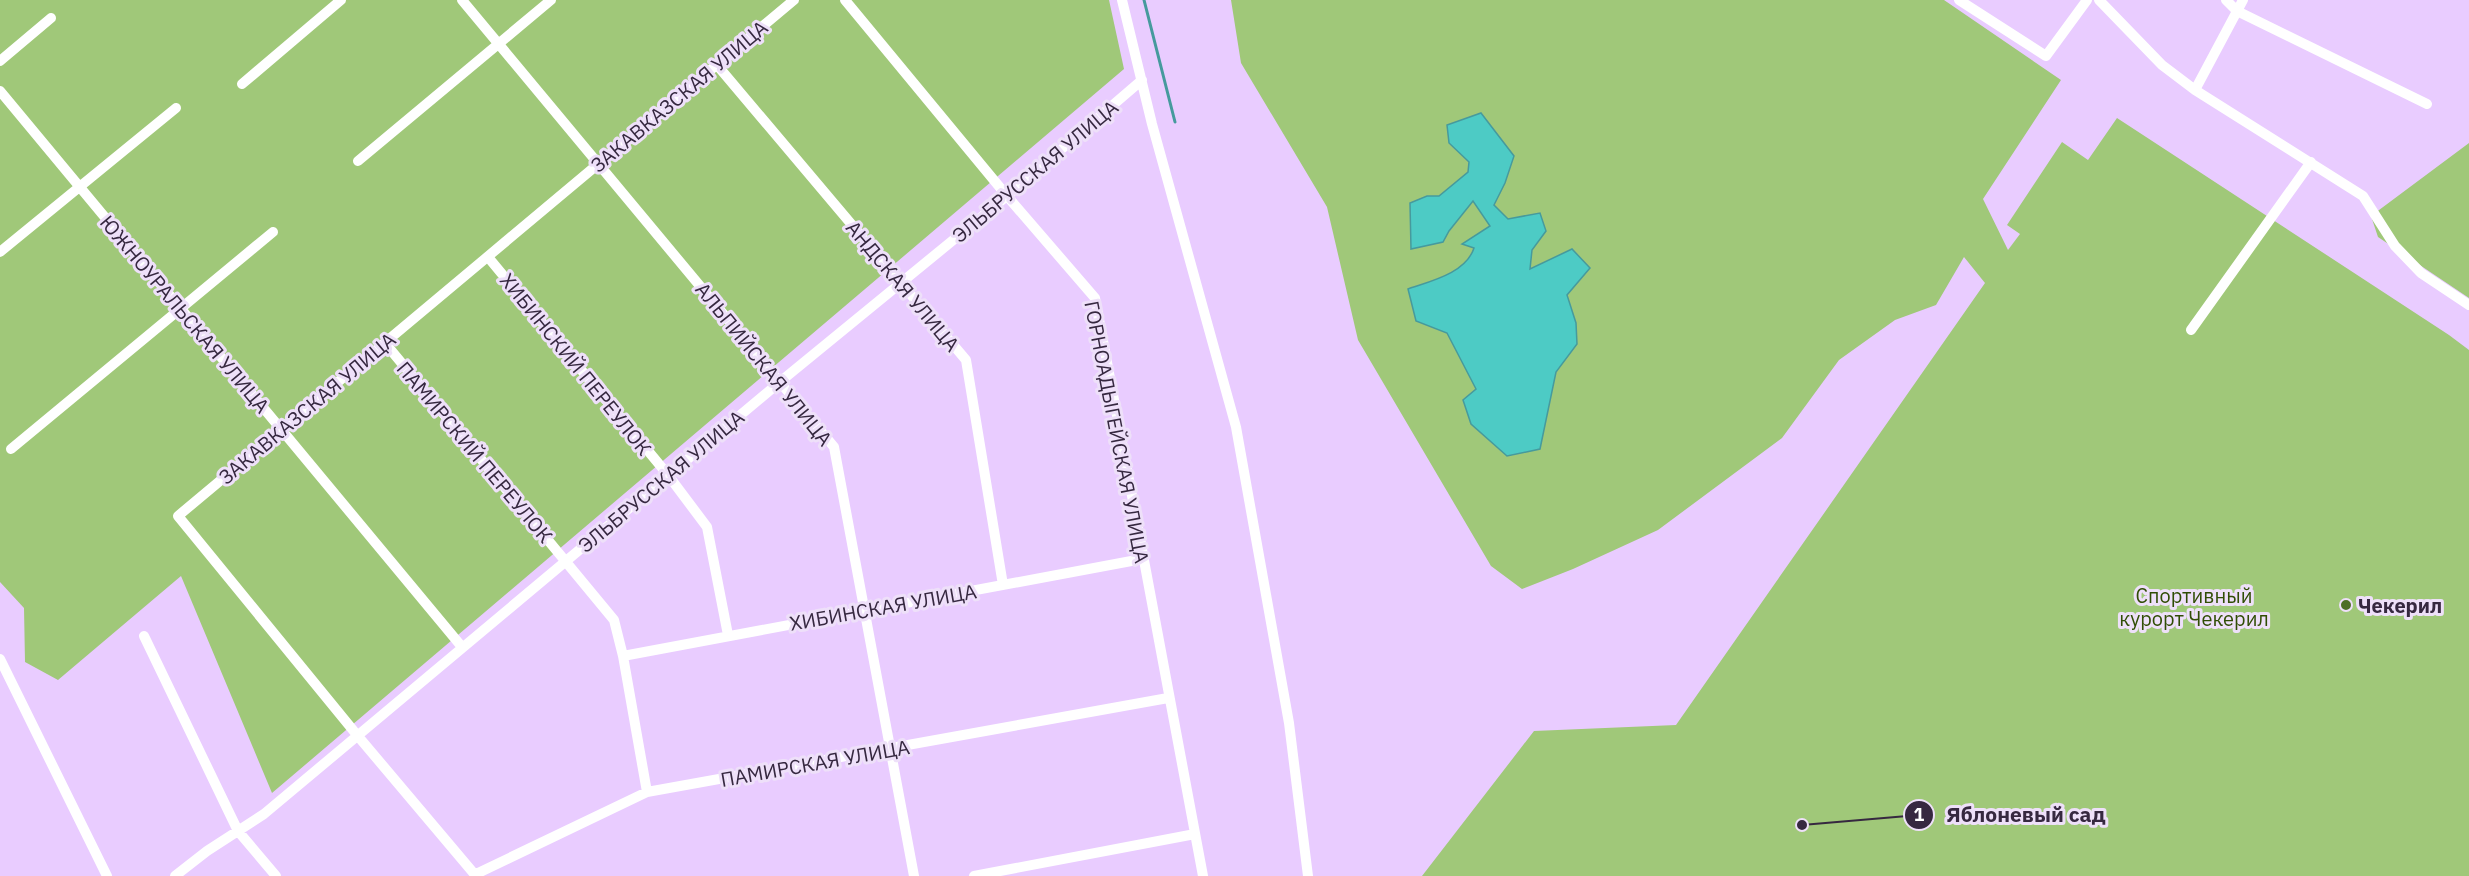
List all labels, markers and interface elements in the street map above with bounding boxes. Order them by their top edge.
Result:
street label: ЗАКАВКАЗСКАЯ УЛИЦА [585,14,773,178]
street label: ЭЛЬБРУССКАЯ УЛИЦА [946,93,1124,248]
street label: ЮЖНОУРАЛЬСКАЯ УЛИЦА [94,209,276,419]
street label: АНДСКАЯ УЛИЦА [840,215,966,357]
street label: ХИБИНСКИЙ ПЕРЕУЛОК [494,267,658,461]
street label: АЛЬПИЙСКАЯ УЛИЦА [689,276,839,452]
street label: ГОРНОАДЫГЕЙСКАЯ УЛИЦА [1078,299,1156,566]
street label: ЗАКАВКАЗСКАЯ УЛИЦА [213,326,401,490]
street label: ПАМИРСКИЙ ПЕРЕУЛОК [391,356,559,548]
street label: ЭЛЬБРУССКАЯ УЛИЦА [572,403,750,558]
street label: ХИБИНСКАЯ УЛИЦА [787,577,979,637]
park label: Спортивный курорт Чекерил [2119,582,2269,632]
place label: Чекерил [2358,592,2442,619]
marker: Чекерил [2339,598,2353,612]
street label: ПАМИРСКАЯ УЛИЦА [718,733,912,793]
callout: Яблоневый сад [1904,795,2117,834]
text: Яблоневый сад [1947,800,2106,828]
text: 1 [1914,803,1925,826]

